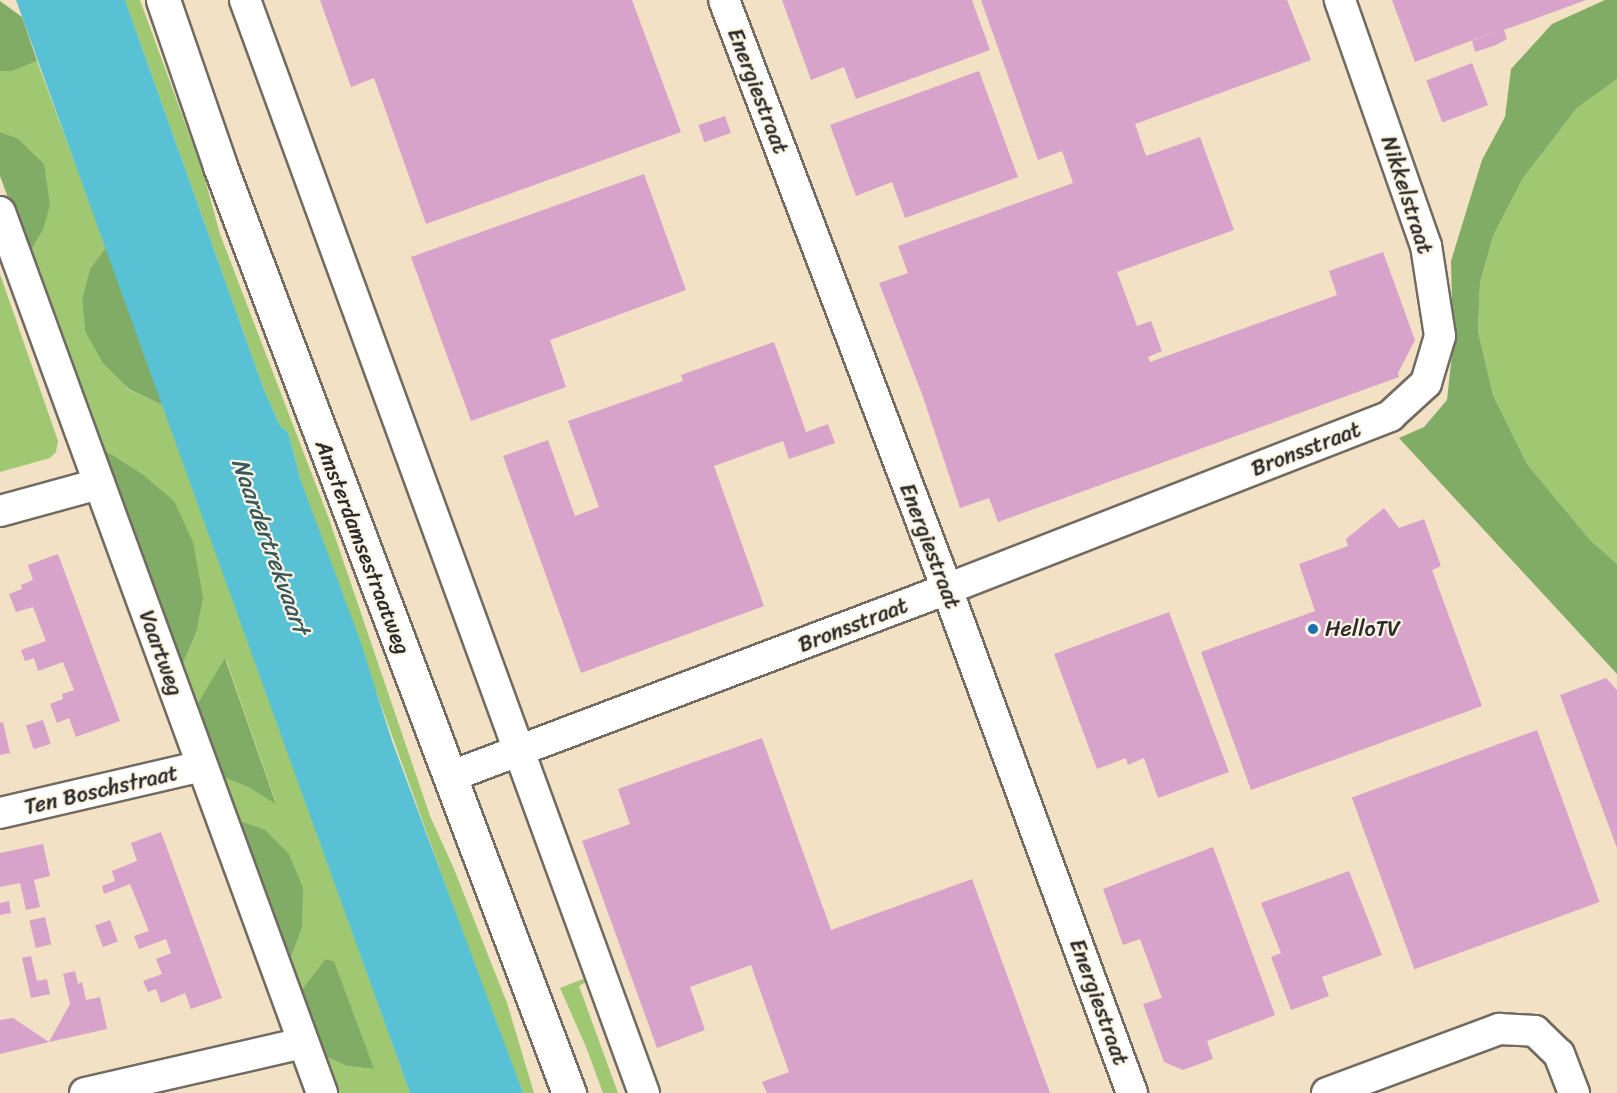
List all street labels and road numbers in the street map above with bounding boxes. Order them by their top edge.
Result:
street label: Energiestraat [722,24,794,158]
street label: Nikkelstraat [1375,133,1439,257]
street label: Bronsstraat [1247,416,1365,482]
street label: Amsterdamsestraatweg [310,436,416,658]
street label: Energiestraat [894,479,966,613]
street label: Bronsstraat [794,592,912,658]
street label: Vaartweg [133,607,189,699]
street label: Ten Boschstraat [21,759,181,821]
street label: Energiestraat [1064,935,1134,1069]

